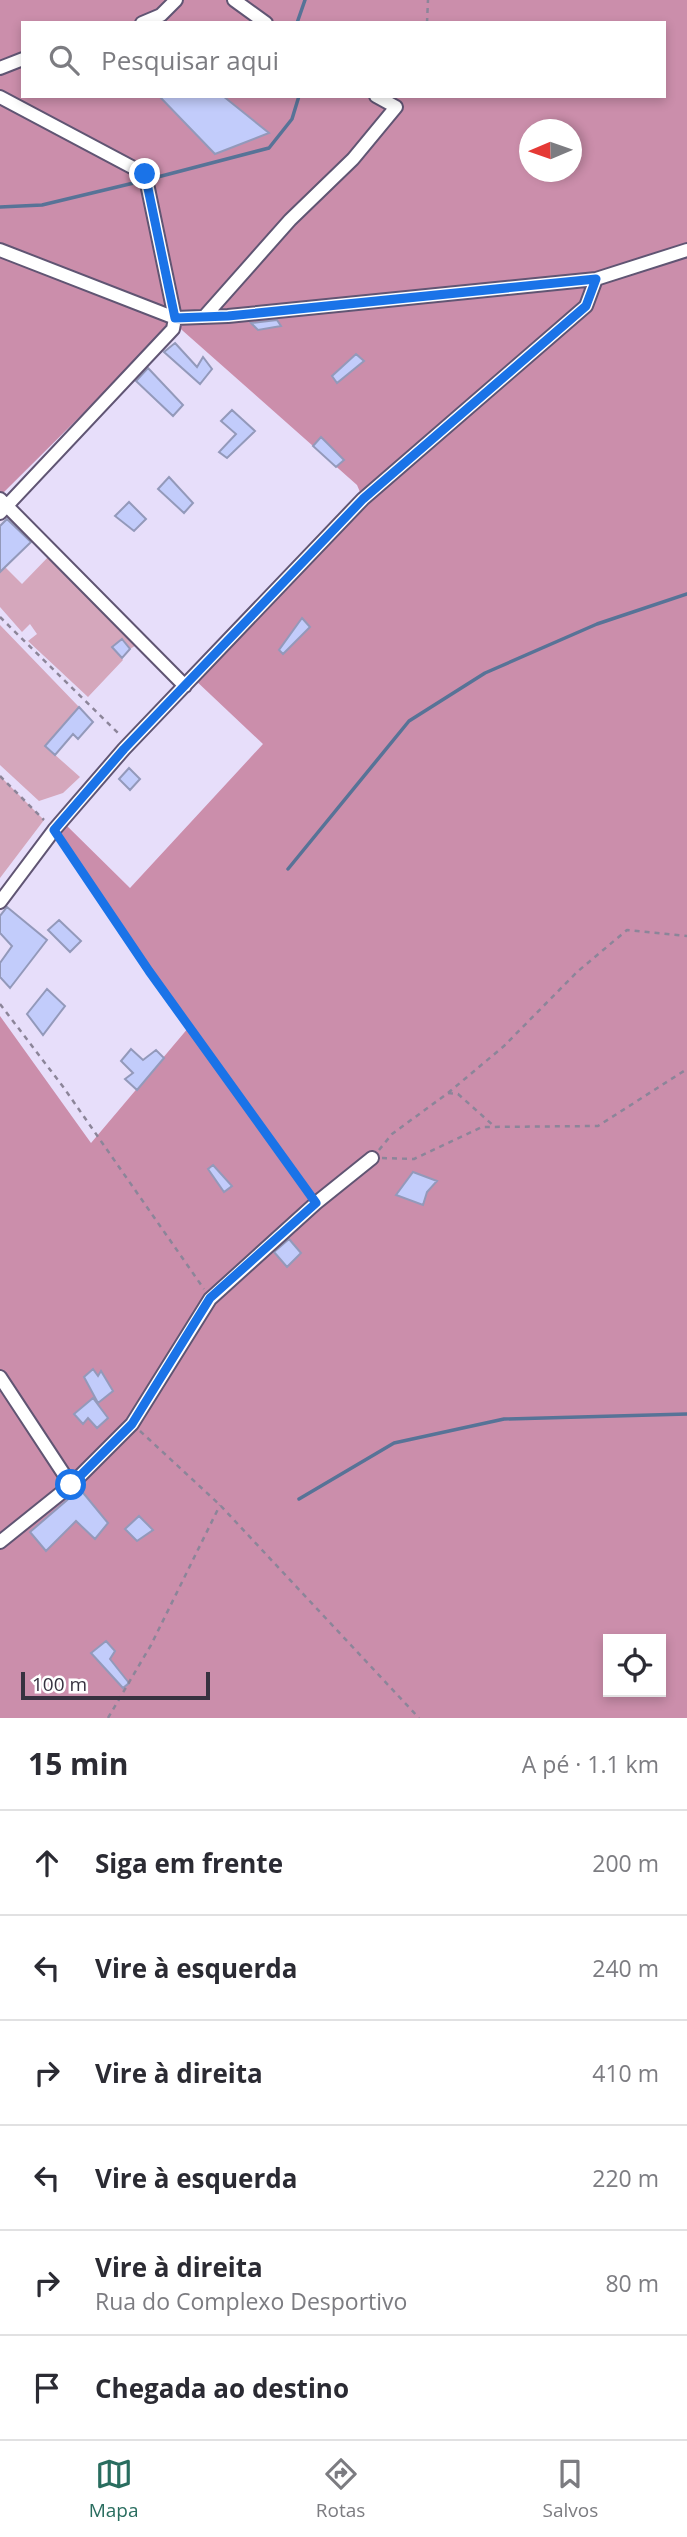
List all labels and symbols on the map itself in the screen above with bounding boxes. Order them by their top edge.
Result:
north arrow [519,119,582,182]
route end [129,158,160,189]
route start [55,1469,86,1500]
scale bar [21,1669,210,1701]

